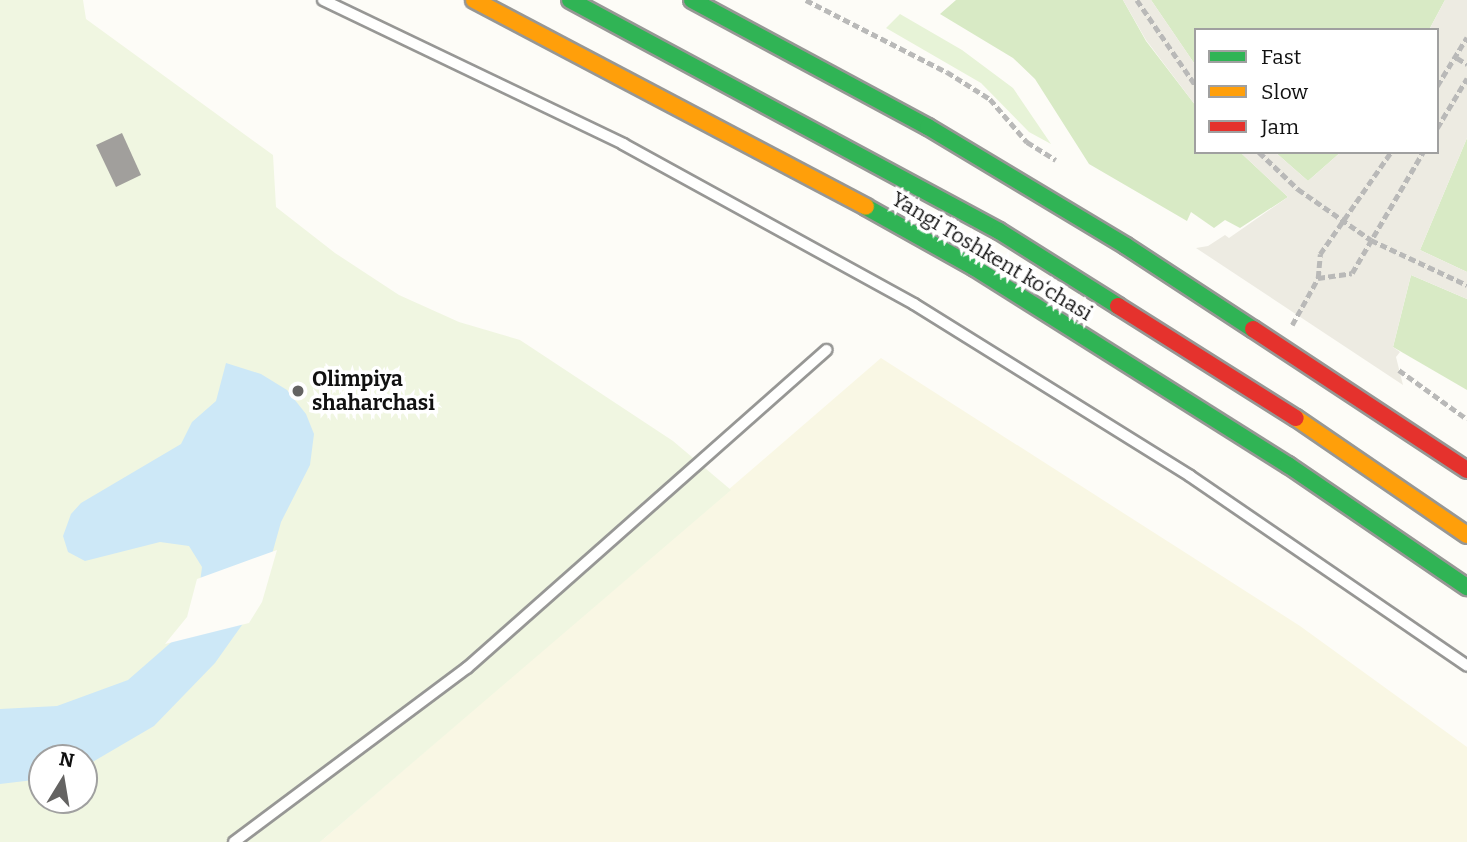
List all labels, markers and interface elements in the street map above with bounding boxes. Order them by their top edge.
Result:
legend [1194,28,1439,154]
text: Fast [1261,44,1301,70]
text: Slow [1261,79,1308,105]
text: Jam [1261,114,1299,140]
street label: Yangi Toshkent ko‘chasi [887,186,1097,326]
place label: Olimpiya shaharchasi [312,366,435,416]
marker: Olimpiya shaharchasi [290,383,306,399]
north arrow [28,744,98,814]
text: N [57,747,76,773]

